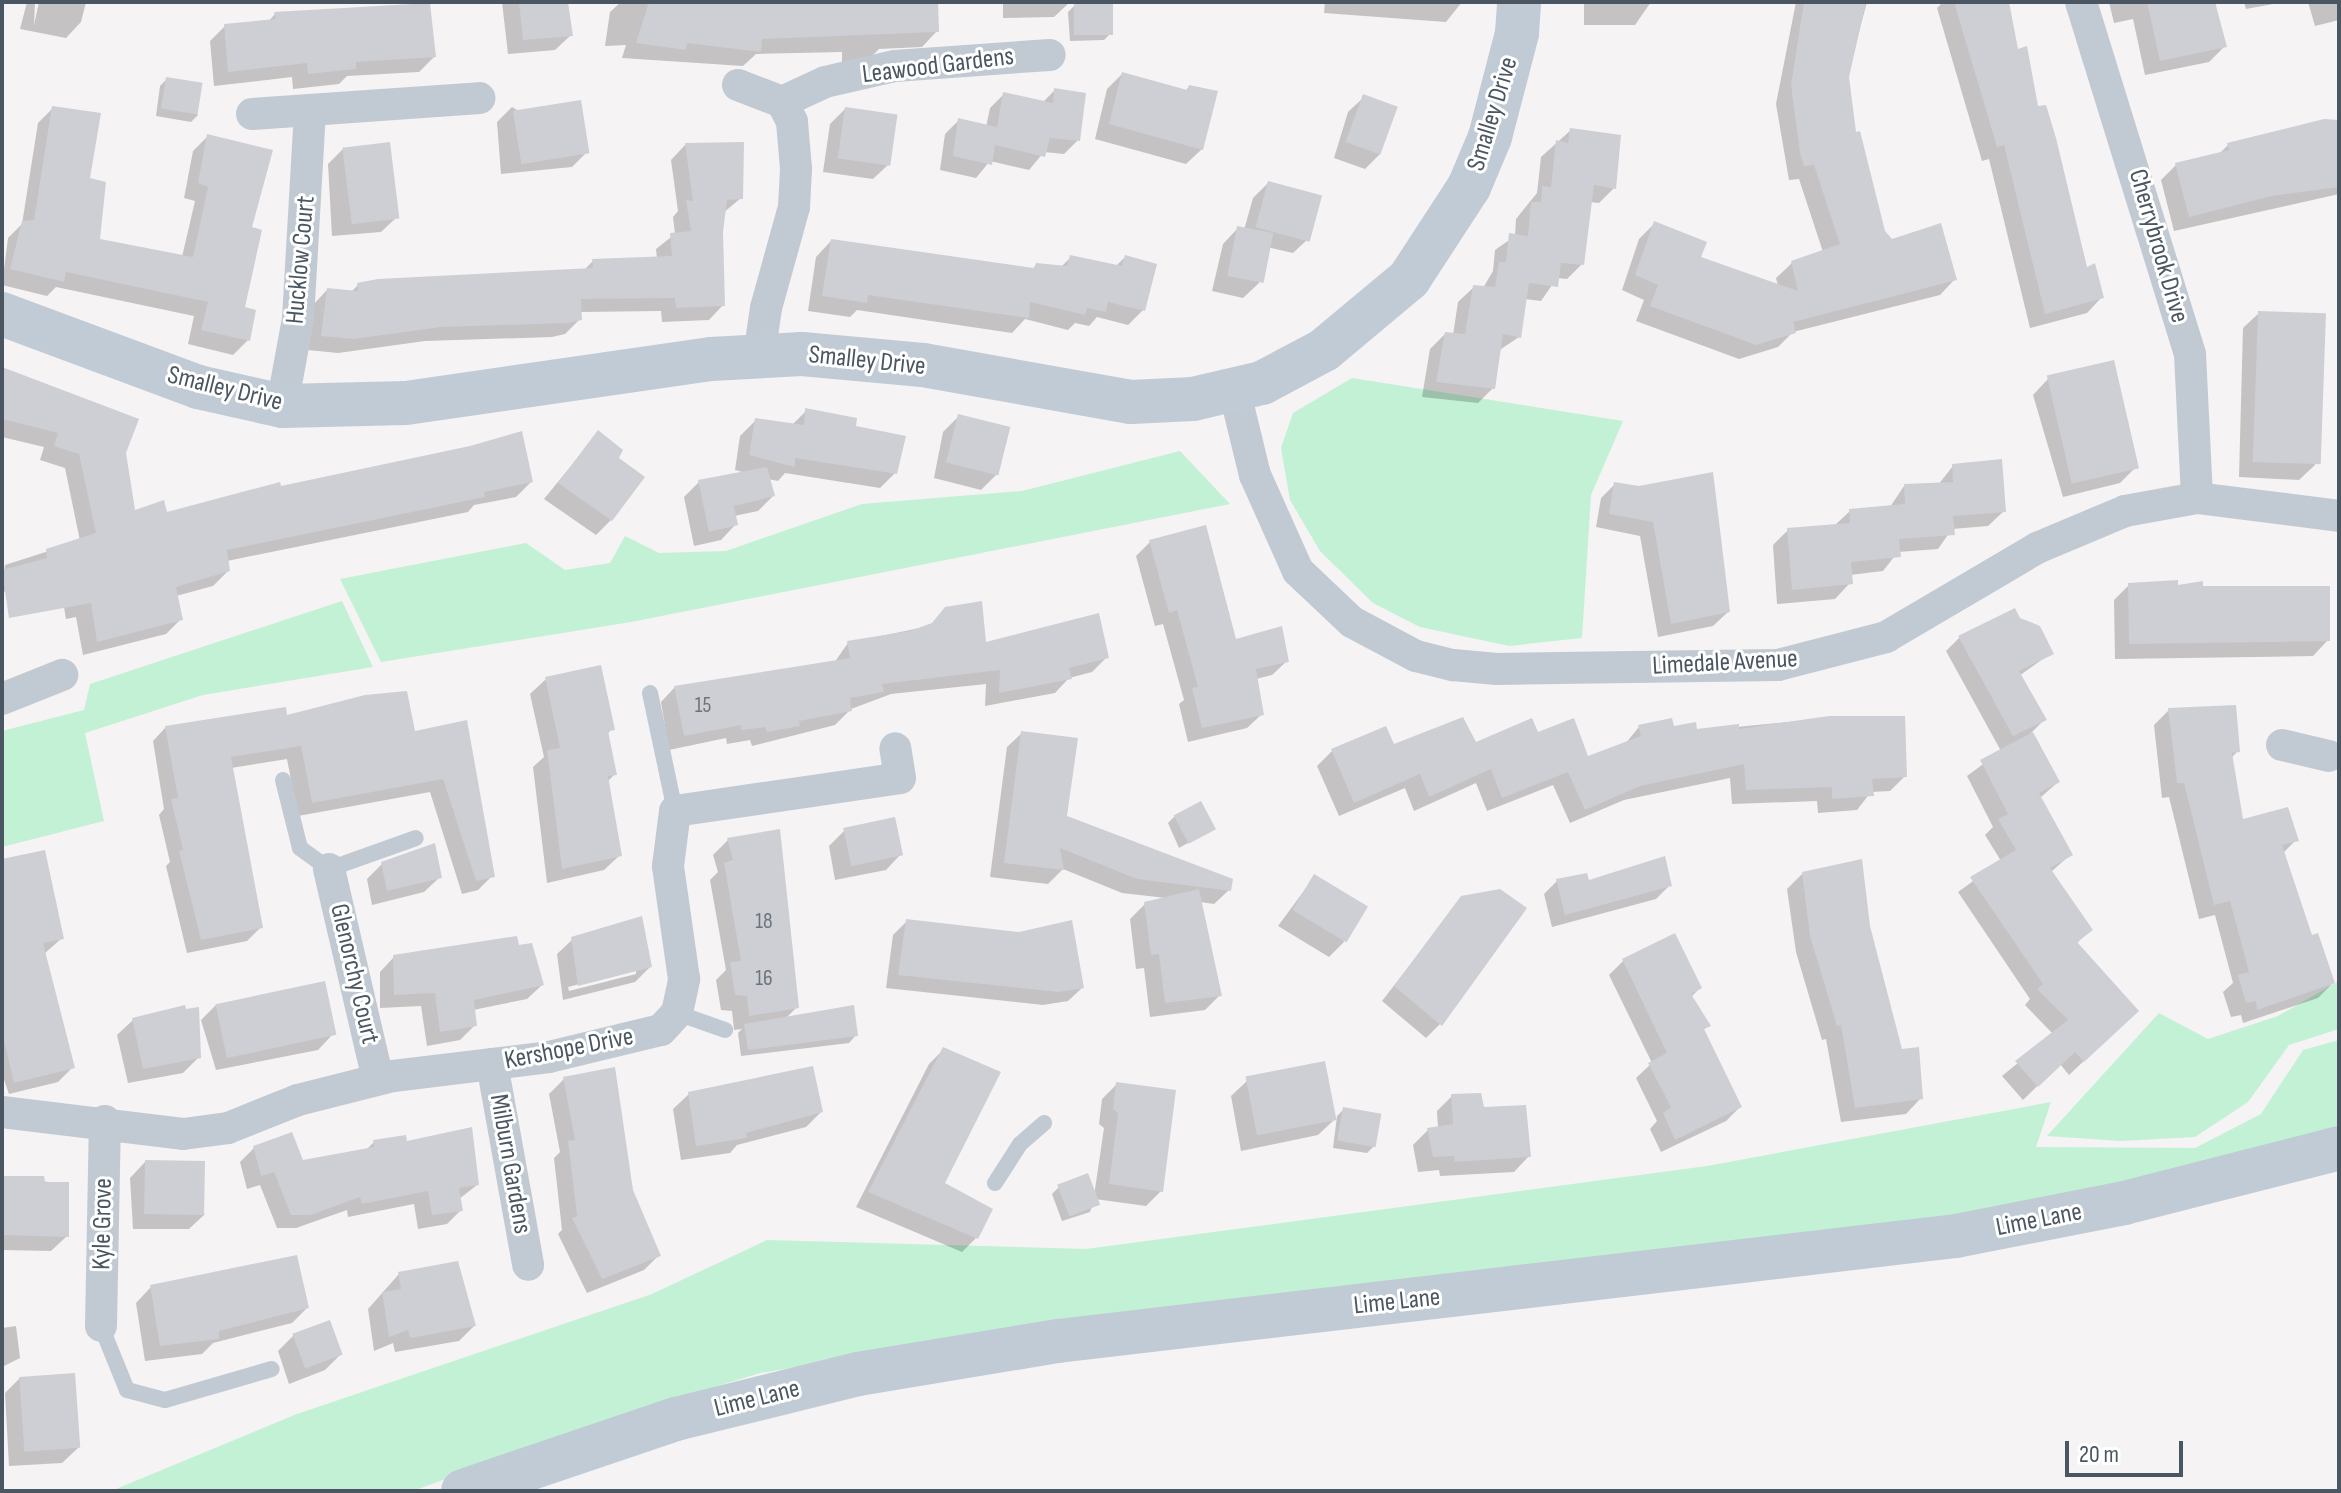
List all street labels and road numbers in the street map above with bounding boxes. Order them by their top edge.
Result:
street label: Leawood Gardens [860,41,1016,91]
street label: Smalley Drive [1461,53,1525,175]
street label: Cherrybrook Drive [2121,166,2195,326]
street label: Hucklow Court [280,195,322,325]
street label: Smalley Drive [807,339,927,383]
street label: Smalley Drive [164,360,286,418]
street label: Limedale Avenue [1652,644,1798,682]
street label: Glenorchy Court [323,901,385,1047]
street label: Kershope Drive [502,1021,636,1077]
street label: Milburn Gardens [482,1092,538,1236]
street label: Kyle Grove [87,1178,119,1270]
street label: Lime Lane [1993,1196,2085,1244]
street label: Lime Lane [1352,1282,1442,1322]
street label: Lime Lane [711,1373,803,1425]

